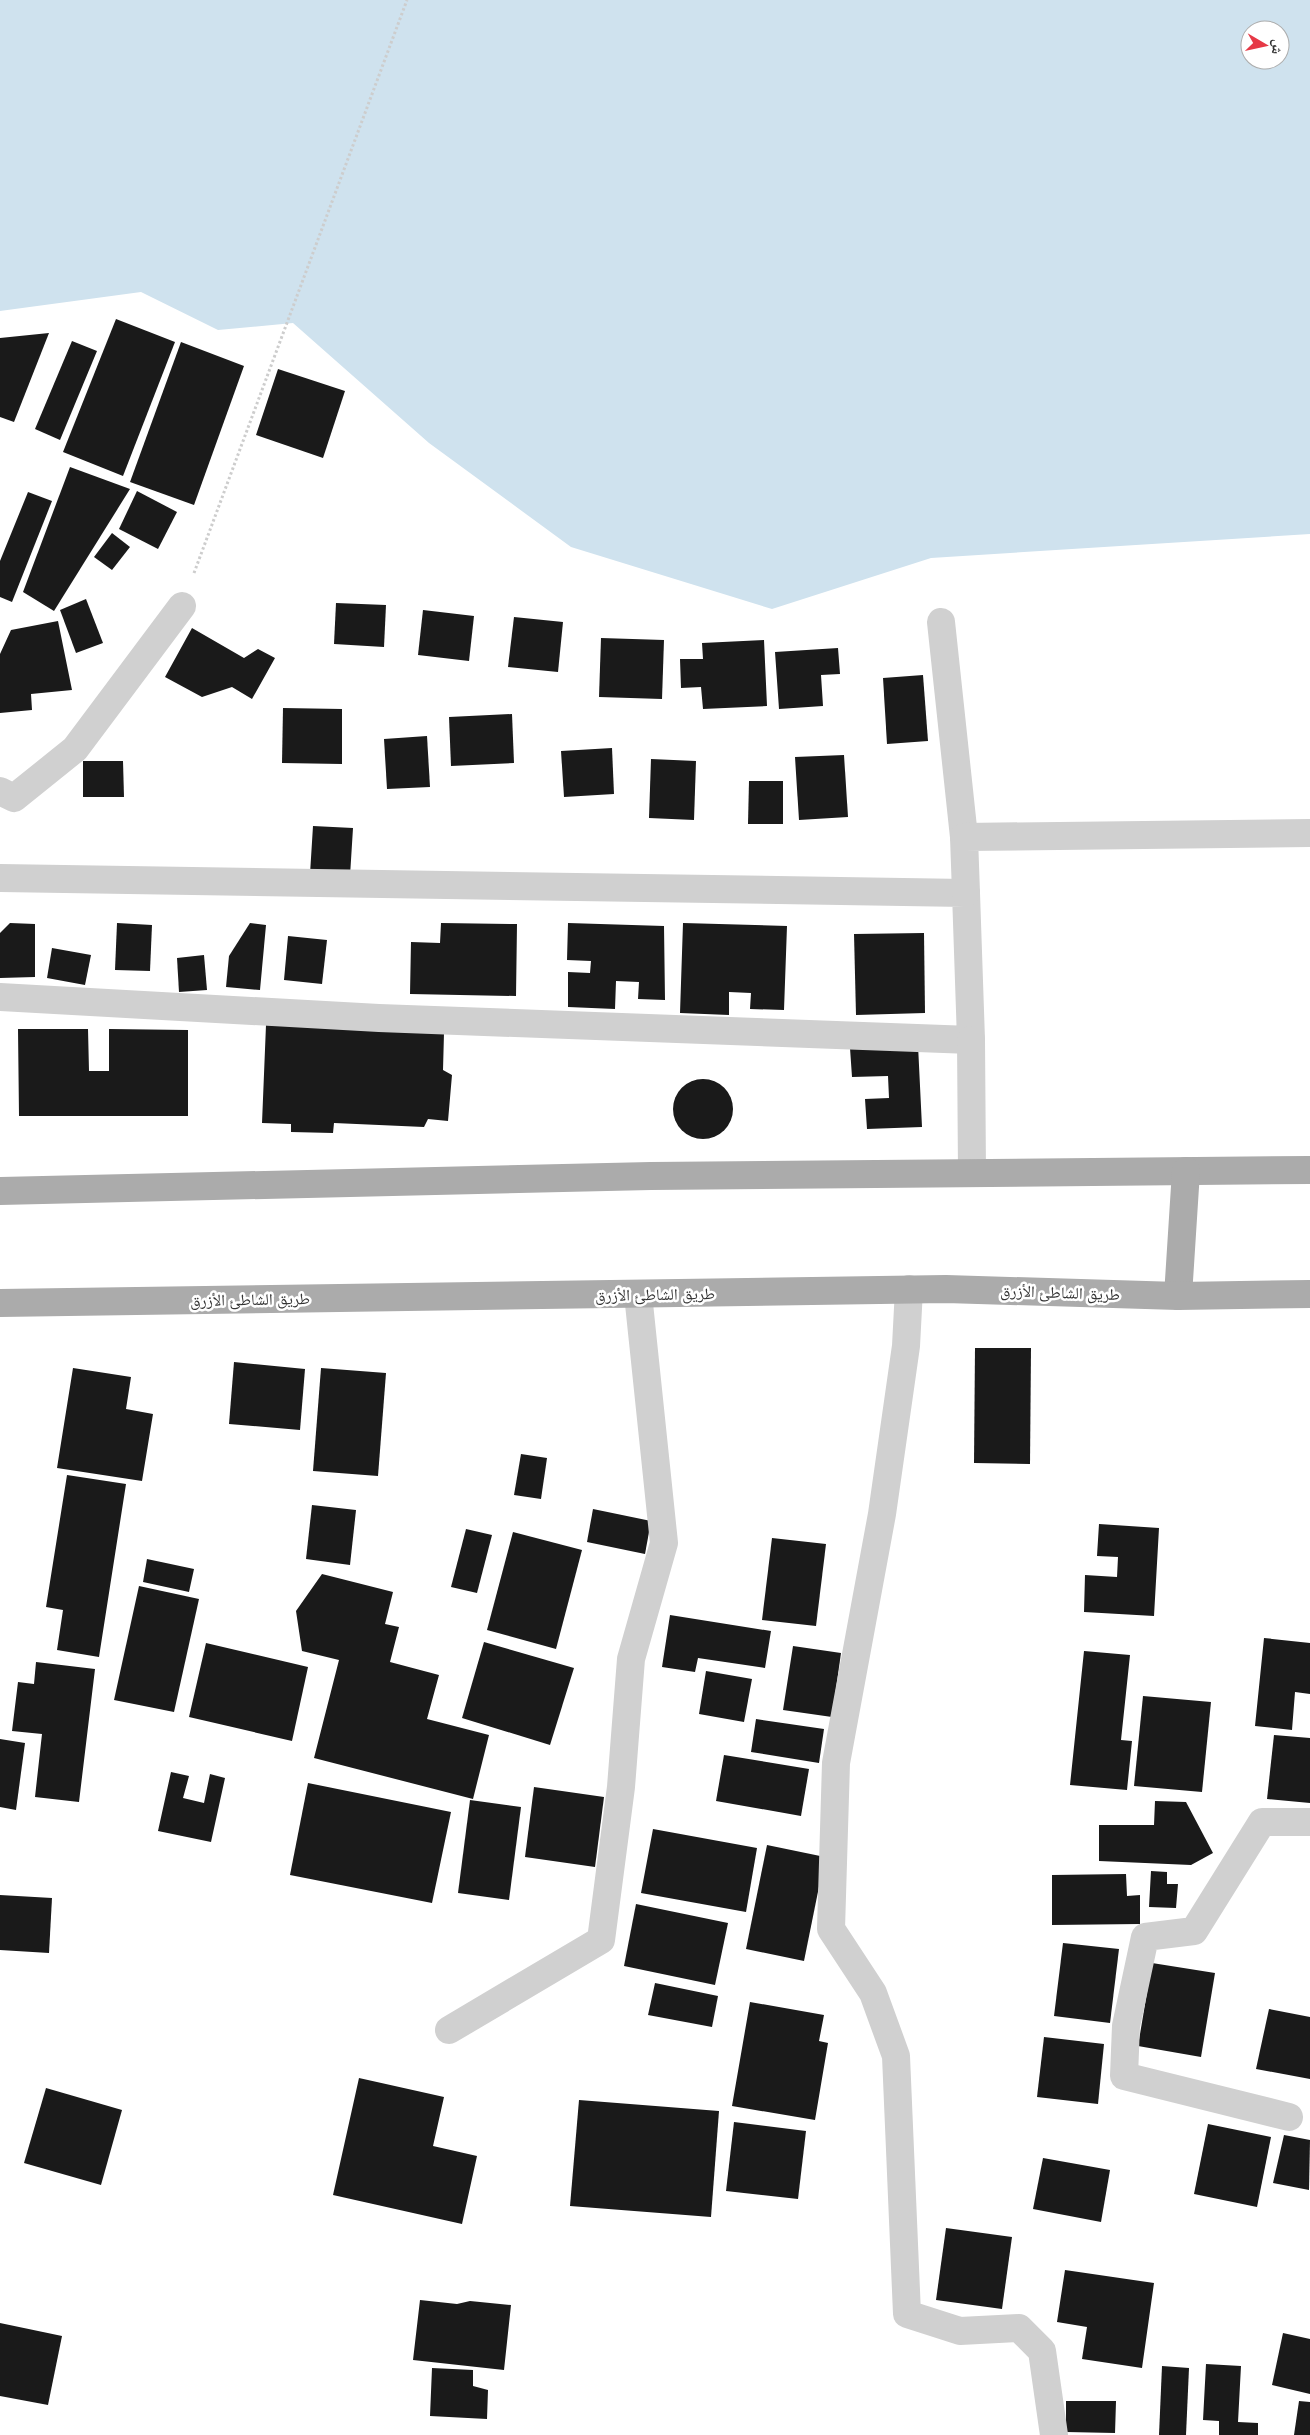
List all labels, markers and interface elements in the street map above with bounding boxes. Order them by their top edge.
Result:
north arrow [1240,20,1290,70]
text: ش [1268,38,1287,56]
street label: طريق الشاطئ الأزرق [1000,1282,1120,1305]
street label: طريق الشاطئ الأزرق [595,1285,715,1306]
street label: طريق الشاطئ الأزرق [190,1290,310,1311]

